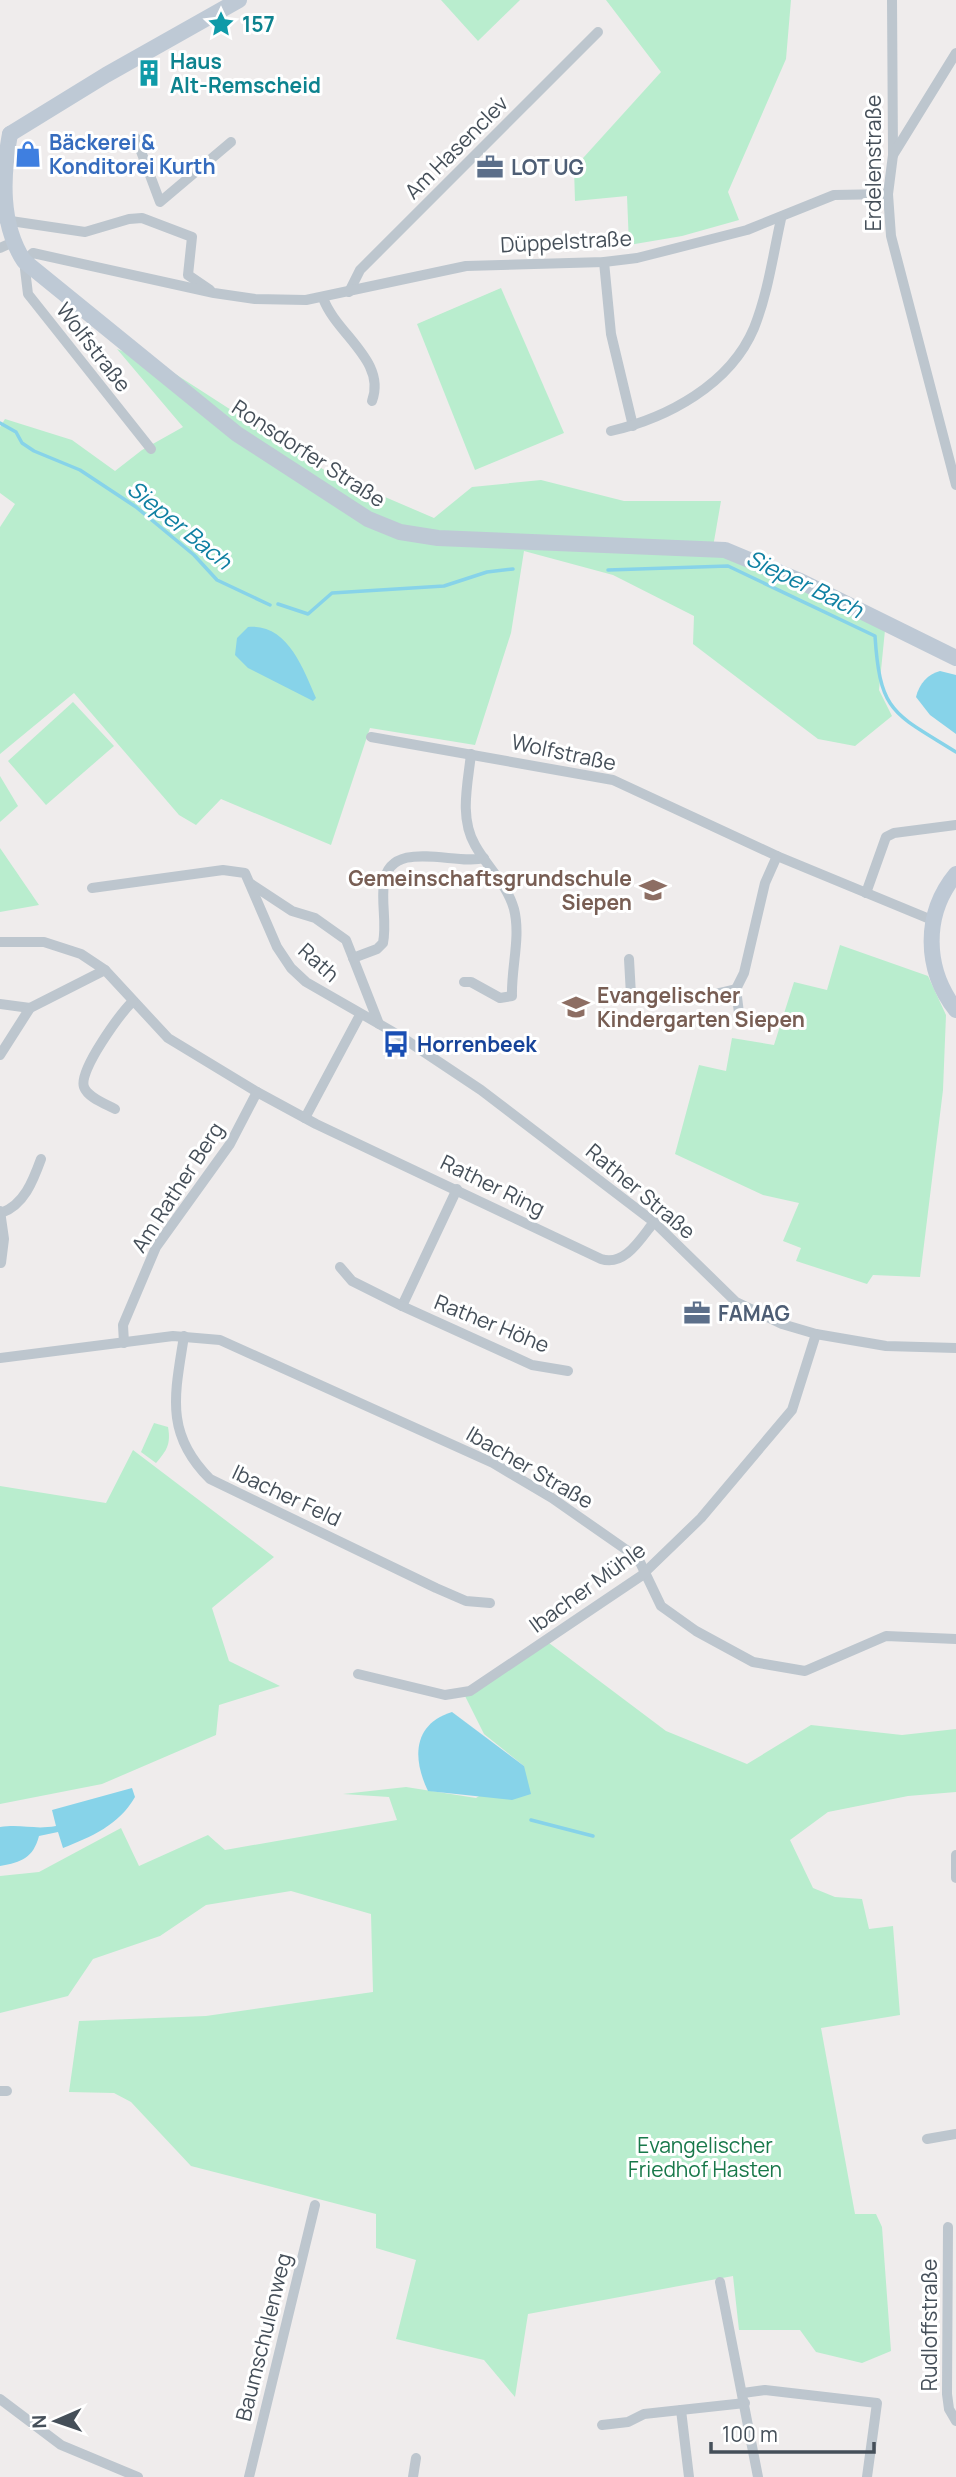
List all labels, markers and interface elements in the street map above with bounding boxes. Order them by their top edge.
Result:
place icon: 157 [206,9,236,39]
place label: 157 [242,10,275,38]
place label: Haus Alt-Remscheid [170,47,321,99]
building icon: Haus Alt-Remscheid [134,58,164,88]
street label: Am Hasenclev [398,89,514,205]
street label: Erdelenstraße [859,95,887,231]
place label: Bäckerei & Konditorei Kurth [49,128,216,180]
shop icon: Bäckerei & Konditorei Kurth [13,139,43,169]
office icon: LOT UG [475,152,505,182]
place label: LOT UG [511,153,584,181]
street label: Düppelstraße [499,224,633,258]
street label: Wolfstraße [50,297,138,397]
street label: Ronsdorfer Straße [227,393,391,513]
water label: Sieper Bach [121,472,240,577]
water label: Sieper Bach [741,541,870,626]
street label: Wolfstraße [509,727,619,777]
place label: Gemeinschaftsgrundschule Siepen [348,864,632,916]
school or university icon: Gemeinschaftsgrundschule Siepen [638,875,668,905]
street label: Rath [293,936,345,988]
place label: Evangelischer Kindergarten Siepen [597,981,805,1033]
school or university icon: Evangelischer Kindergarten Siepen [561,992,591,1022]
bus stop icon: Horrenbeek [381,1029,411,1059]
place label: Horrenbeek [417,1030,537,1058]
street label: Am Rather Berg [124,1117,230,1257]
street label: Rather Straße [580,1137,702,1245]
street label: Rather Ring [436,1148,550,1222]
street label: Rather Höhe [430,1287,554,1359]
office icon: FAMAG [682,1298,712,1328]
place label: FAMAG [718,1299,790,1327]
street label: Ibacher Straße [461,1419,599,1515]
street label: Ibacher Feld [228,1458,346,1532]
street label: Ibacher Mühle [523,1535,651,1639]
park label: Evangelischer Friedhof Hasten [628,2131,782,2183]
street label: Baumschulenweg [229,2250,297,2424]
street label: Rudloffstraße [915,2259,943,2391]
north arrow [21,2386,91,2456]
scale bar [711,2410,874,2454]
text: N [26,2414,52,2429]
text: 100 m [722,2420,778,2448]

